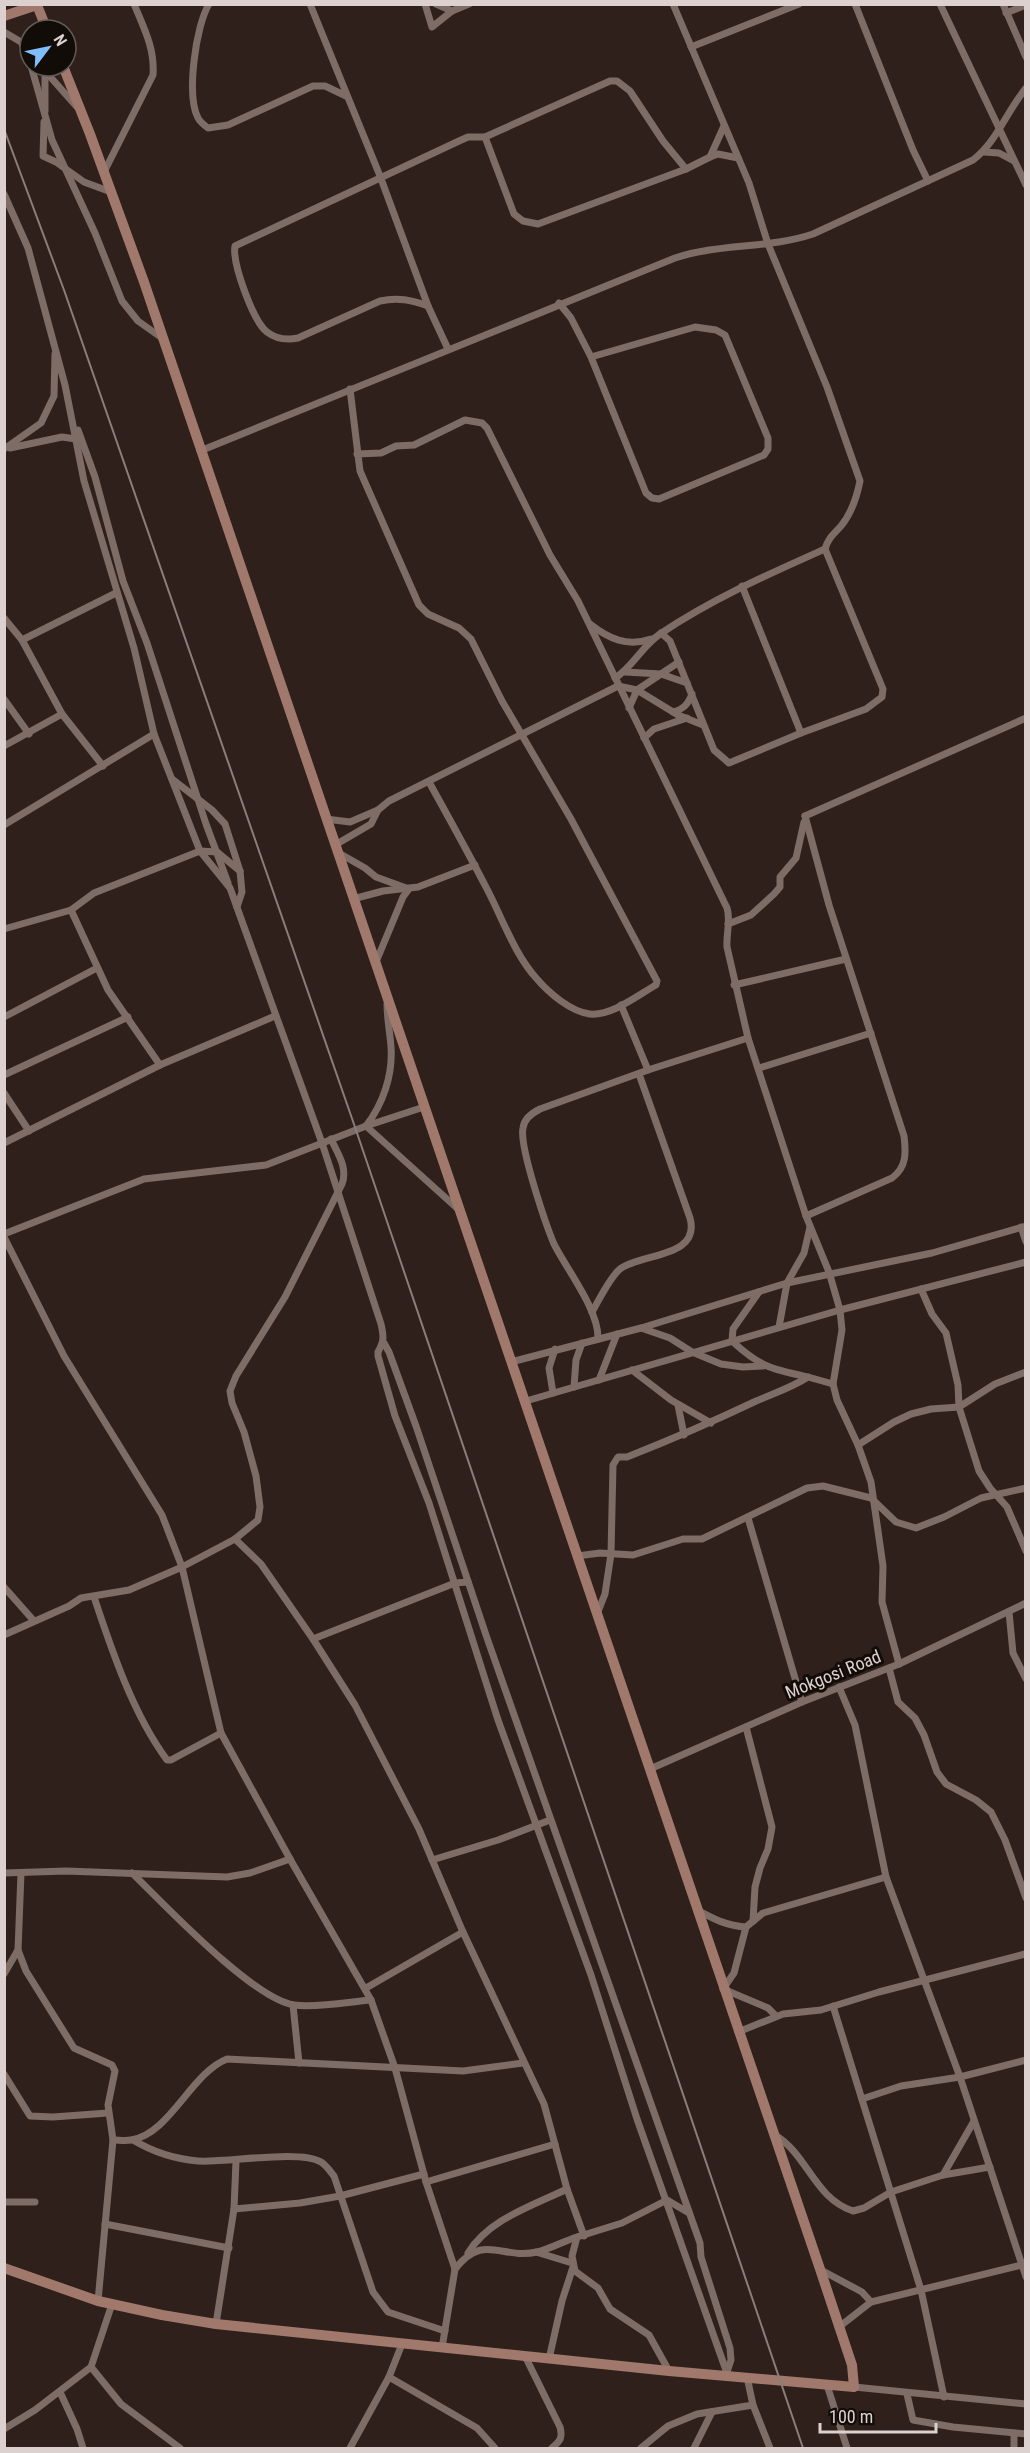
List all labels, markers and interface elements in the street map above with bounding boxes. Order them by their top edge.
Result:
north arrow [18,18,78,78]
text: N [50,31,71,50]
street label: Mokgosi Road [782,1645,884,1703]
scale bar [820,2396,936,2434]
text: 100 m [829,2406,873,2427]

